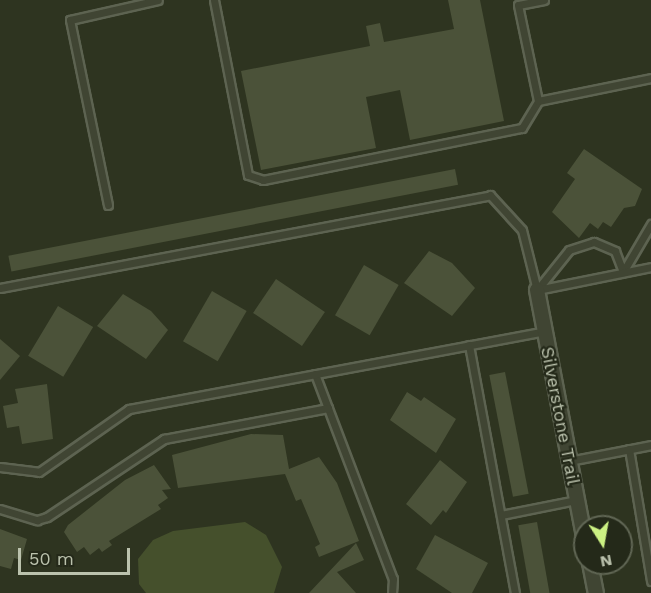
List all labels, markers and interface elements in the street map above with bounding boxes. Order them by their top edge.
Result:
street label: Silverstone Trail [536,345,584,487]
north arrow [573,515,633,575]
scale bar [21,536,134,574]
text: 50 m [29,548,74,569]
text: N [599,551,614,572]

